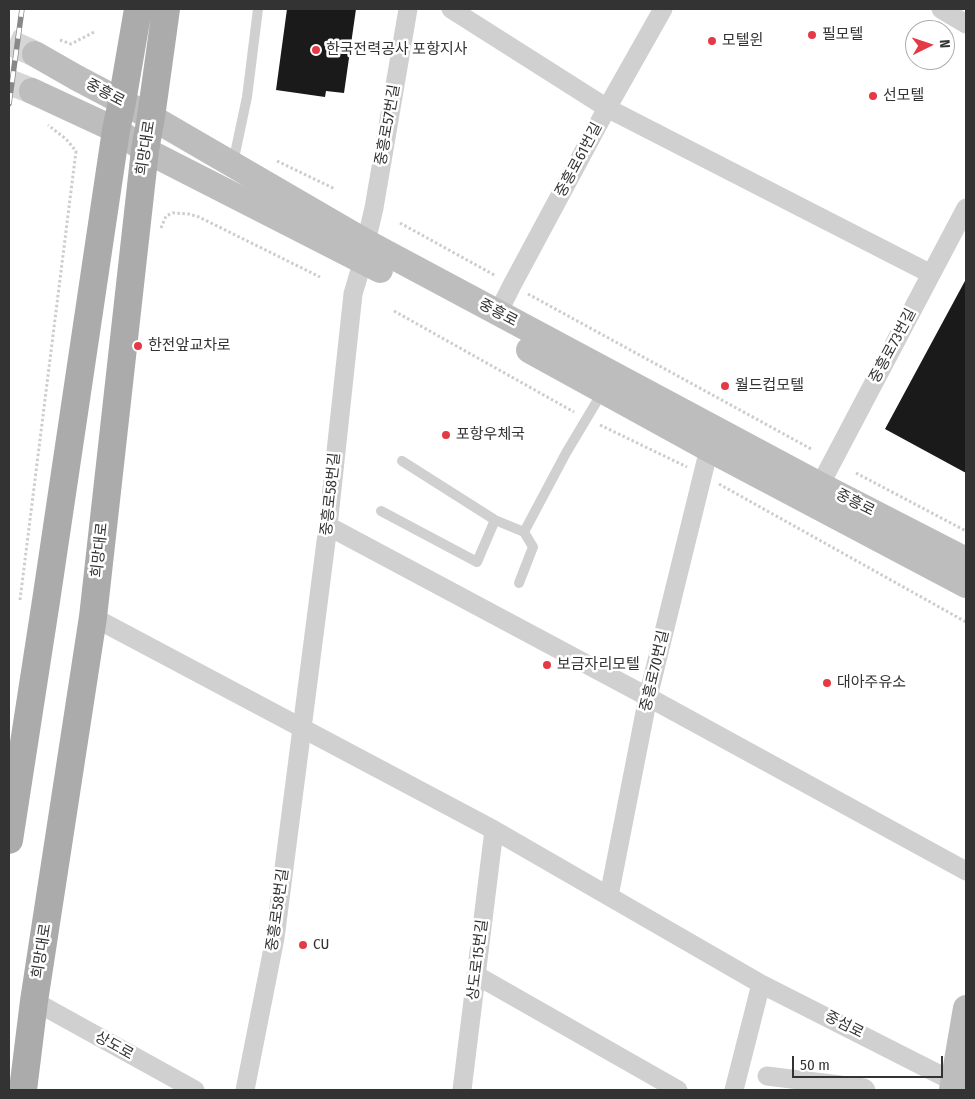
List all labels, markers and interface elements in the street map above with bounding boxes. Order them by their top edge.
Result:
north arrow [905,20,955,70]
place label: 필모텔 [822,26,863,44]
marker: 필모텔 [806,29,818,41]
place label: 모텔윈 [722,32,763,50]
marker: 모텔윈 [706,35,718,47]
text: N [936,39,953,49]
place label: 한국전력공사 포항지사 [326,41,468,59]
marker: 한국전력공사 포항지사 [310,44,322,56]
street label: 중흥로 [82,75,128,111]
street label: 중흥로57번길 [372,83,404,167]
place label: 선모텔 [883,87,924,105]
marker: 선모텔 [867,90,879,102]
street label: 희망대로 [133,119,159,177]
street label: 중흥로61번길 [552,120,606,200]
street label: 중흥로 [475,295,521,331]
street label: 중흥로73번길 [866,306,920,386]
place label: 한전앞교차로 [148,337,231,355]
marker: 한전앞교차로 [132,340,144,352]
place label: 월드컵모텔 [735,377,804,395]
marker: 월드컵모텔 [719,380,731,392]
place label: 포항우체국 [456,426,525,444]
marker: 포항우체국 [440,429,452,441]
street label: 중흥로58번길 [318,452,344,536]
street label: 중흥로 [832,486,878,520]
street label: 희망대로 [88,522,112,578]
street label: 중흥로70번길 [637,629,673,713]
place label: 보금자리모텔 [557,656,640,674]
marker: 보금자리모텔 [541,659,553,671]
place label: 대아주유소 [837,674,906,692]
marker: 대아주유소 [821,677,833,689]
street label: 중흥로58번길 [263,867,293,953]
street label: 상도로15번길 [464,918,492,1002]
street label: 희망대로 [29,922,55,980]
place label: CU [313,936,329,954]
marker: CU [297,939,309,951]
street label: 중섬로 [821,1008,867,1042]
street label: 상도로 [92,1028,136,1064]
scale bar [795,1046,946,1078]
text: 50 m [800,1056,830,1074]

